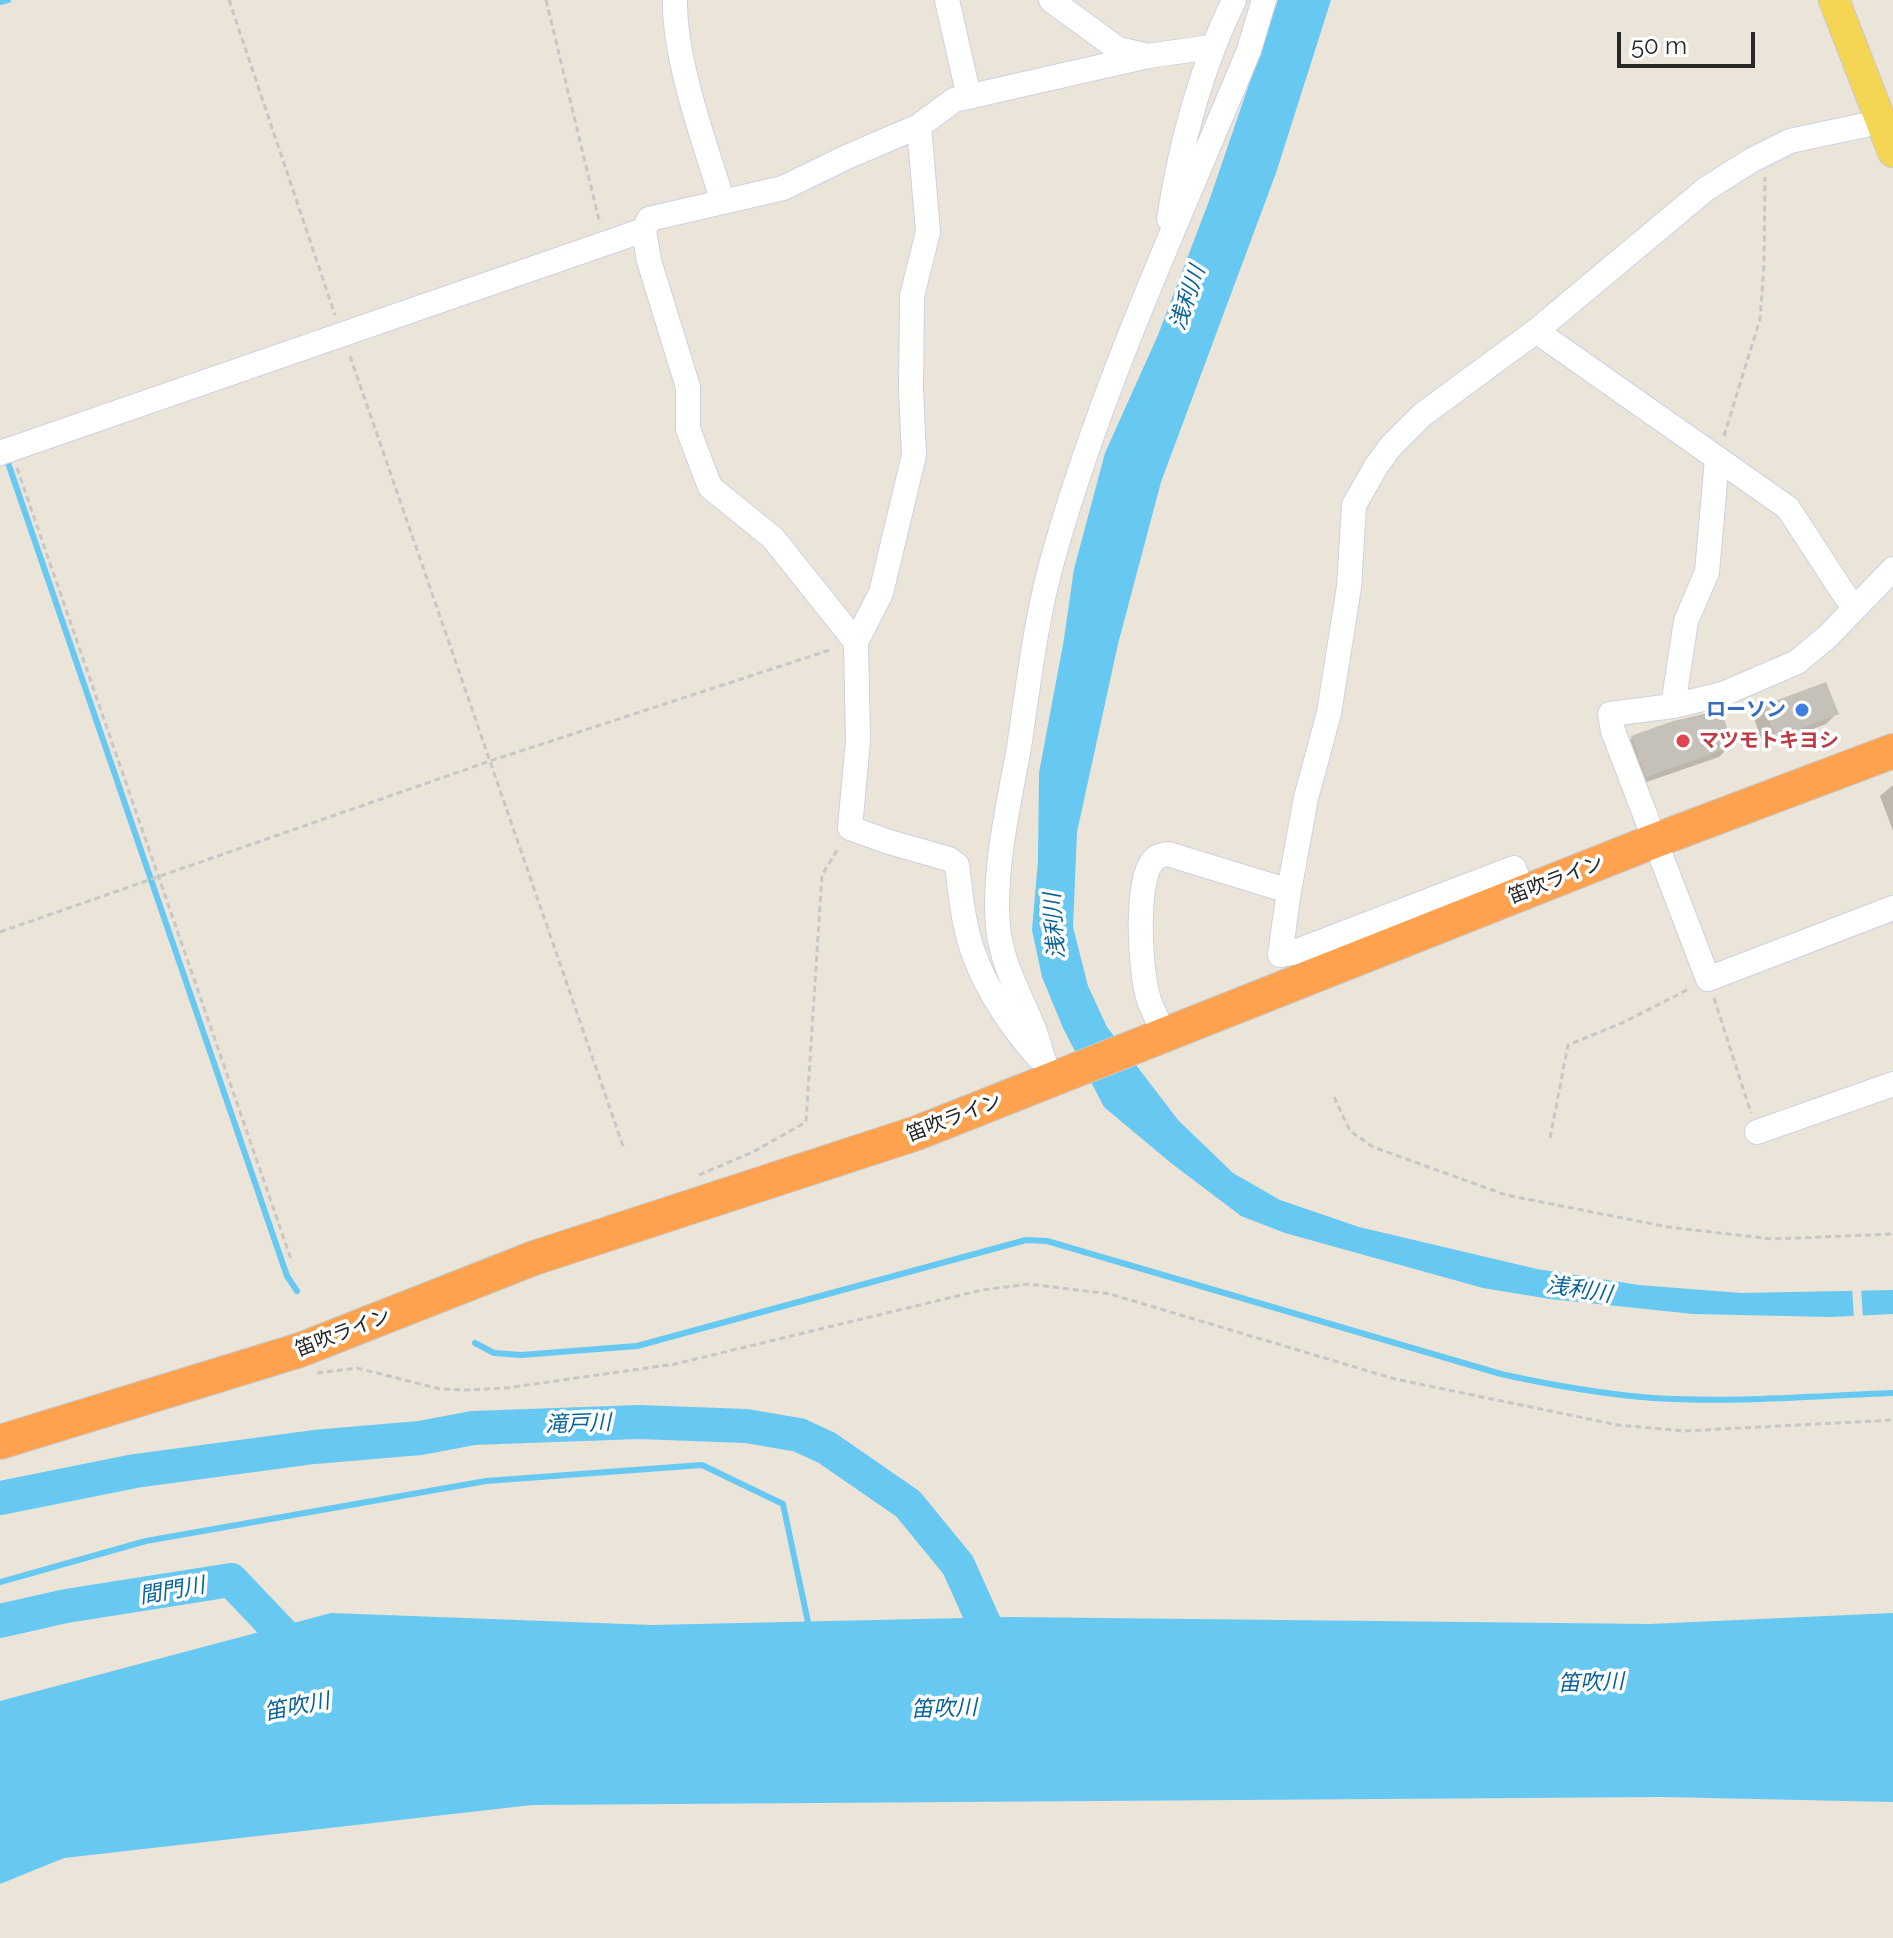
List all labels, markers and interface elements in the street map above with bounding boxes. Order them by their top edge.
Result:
scale bar [1621,16,1759,66]
text: 50 m [1631,31,1687,60]
water label: 浅利川 [1165,263,1211,333]
place label: ローソン [1706,698,1786,722]
marker: ローソン [1793,701,1811,719]
place label: マツモトキヨシ [1699,729,1839,753]
marker: マツモトキヨシ [1674,732,1692,750]
street label: 笛吹ライン [1505,851,1607,909]
water label: 浅利川 [1040,892,1070,960]
street label: 笛吹ライン [903,1089,1005,1147]
water label: 浅利川 [1544,1272,1614,1308]
street label: 笛吹ライン [292,1304,394,1362]
water label: 滝戸川 [545,1410,611,1438]
water label: 間門川 [137,1572,207,1610]
water label: 笛吹川 [1558,1669,1624,1697]
water label: 笛吹川 [262,1688,332,1726]
water label: 笛吹川 [911,1695,977,1723]

